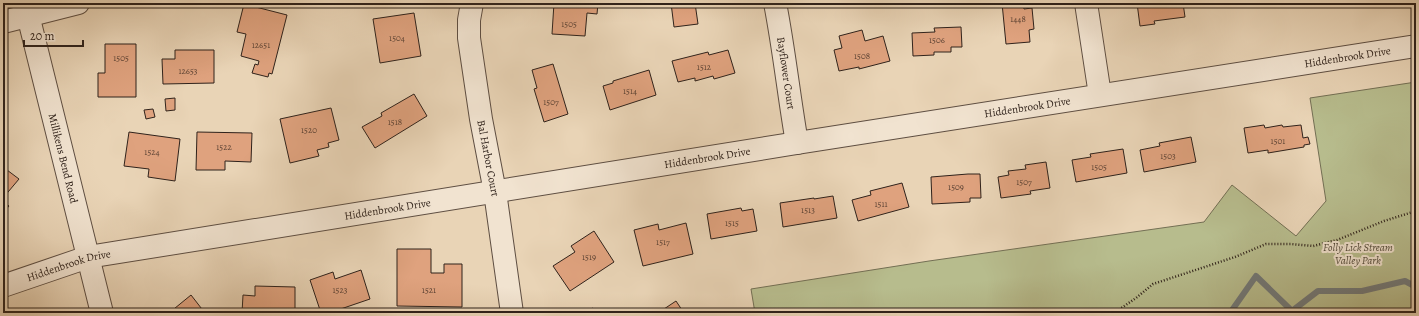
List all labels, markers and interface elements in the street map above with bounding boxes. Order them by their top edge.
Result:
house number: 1448 [1010,13,1026,25]
house number: 1505 [561,18,577,30]
scale bar [24,22,83,48]
text: 20 m [30,28,54,44]
house number: 1504 [389,32,405,44]
house number: 1506 [929,34,945,46]
street label: Bayflower Court [773,36,799,111]
house number: 12651 [252,39,270,51]
street label: Hiddenbrook Drive [1303,43,1392,71]
house number: 1508 [854,50,870,62]
house number: 1505 [113,52,129,64]
house number: 1512 [697,61,712,73]
house number: 12653 [178,65,198,77]
house number: 1514 [623,85,637,97]
street label: Hiddenbrook Drive [983,93,1072,122]
house number: 1507 [543,96,559,108]
street label: Millikens Bend Road [45,112,81,205]
house number: 1518 [388,116,402,128]
street label: Bal Harbor Court [473,119,503,198]
house number: 1520 [301,124,317,136]
house number: 1501 [1271,135,1285,147]
house number: 1522 [216,141,232,153]
street label: Hiddenbrook Drive [663,144,752,172]
house number: 1524 [144,146,160,158]
house number: 1503 [1160,150,1176,162]
house number: 1505 [1091,161,1107,173]
house number: 1507 [1016,176,1032,188]
house number: 1509 [948,181,964,193]
street label: Hiddenbrook Drive [343,195,432,224]
house number: 1511 [874,198,888,210]
house number: 1513 [801,204,815,216]
house number: 1515 [725,217,739,229]
house number: 1517 [656,236,670,248]
park label: Folly Lick Stream Valley Park [1323,240,1393,268]
street label: Hiddenbrook Drive [25,246,112,285]
house number: 1519 [582,251,596,263]
house number: 1523 [333,284,348,296]
house number: 1521 [422,284,436,296]

